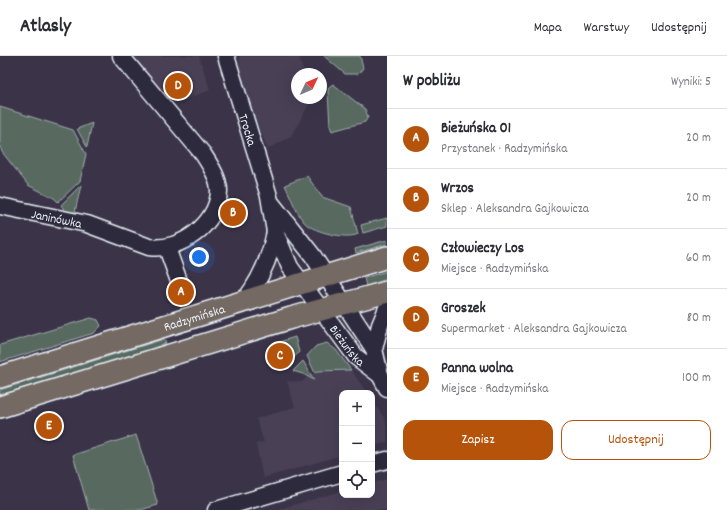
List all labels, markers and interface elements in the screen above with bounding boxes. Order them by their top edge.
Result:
text: Atlasly [20,14,71,41]
text: Mapa [534,18,562,38]
text: Warstwy [584,18,629,38]
text: Udostępnij [651,18,707,38]
north arrow [291,68,327,104]
text: W pobliżu [403,70,460,94]
pin: D [165,71,191,101]
text: Wyniki: 5 [671,73,711,92]
street label: Trocka [232,112,260,150]
text: Bieżuńska 01 [441,118,511,140]
text: A [412,129,420,148]
text: 20 m [686,129,711,148]
text: Przystanek · Radzymińska [441,140,567,159]
text: Wrzos [441,178,474,200]
text: B [413,189,419,208]
text: 20 m [686,189,711,208]
pin: B [220,198,246,228]
text: Sklep · Aleksandra Gajkowicza [441,200,589,219]
street label: Janinówka [29,206,84,235]
text: Człowieczy Los [441,238,524,260]
your location [189,247,209,267]
text: C [413,249,419,268]
text: 60 m [686,249,711,268]
text: Miejsce · Radzymińska [441,260,548,279]
pin: A [168,277,194,307]
text: Groszek [441,298,486,320]
street label: Radzymińska [162,301,228,338]
text: D [413,309,419,328]
text: 80 m [687,309,711,328]
text: Supermarket · Aleksandra Gajkowicza [441,320,627,339]
street label: Bieżuńska [324,322,368,373]
pin: C [267,341,293,371]
text: Panna wolna [441,358,513,380]
text: E [413,369,419,388]
text: 100 m [682,369,711,388]
text: Miejsce · Radzymińska [441,380,548,399]
map controls [339,390,375,498]
button: + [339,390,375,426]
pin: E [36,411,62,441]
button: Zapisz [403,420,553,460]
button: Udostępnij [561,420,711,460]
button: − [339,426,375,462]
button: locate [339,462,375,498]

